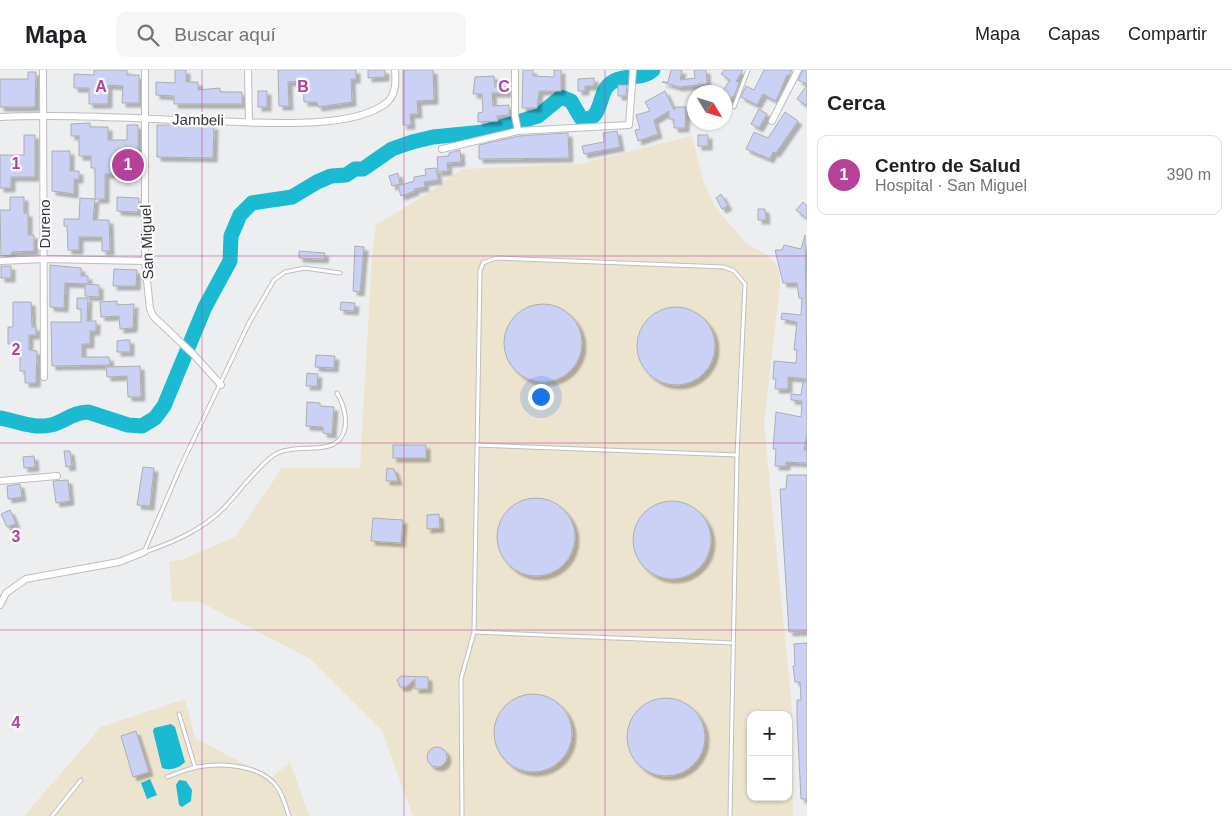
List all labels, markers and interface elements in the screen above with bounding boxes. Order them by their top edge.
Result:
search box [116,12,466,57]
text: Mapa [25,21,86,48]
icon: search [134,21,162,49]
text: Buscar aquí [174,24,276,45]
text: Mapa [975,24,1020,44]
text: Capas [1048,24,1100,44]
text: Compartir [1128,24,1207,44]
text: A [95,78,107,95]
text: B [297,78,309,95]
text: C [498,78,510,95]
north arrow [687,85,732,130]
text: Cerca [827,91,885,114]
street label: Jambeli [172,111,224,128]
pin: 1 [112,146,144,184]
text: 1 [12,155,21,172]
text: Centro de Salud [875,155,1021,176]
text: 1 [840,166,848,183]
text: 390 m [1167,166,1211,183]
text: Hospital · San Miguel [875,177,1027,194]
street label: Dureno [36,199,53,249]
street label: San Miguel [137,204,156,280]
text: 2 [12,341,21,358]
your location [528,384,554,410]
text: 3 [12,528,21,545]
map controls [747,711,792,801]
button: + [747,711,792,756]
text: 4 [12,714,21,731]
button: − [747,756,792,801]

